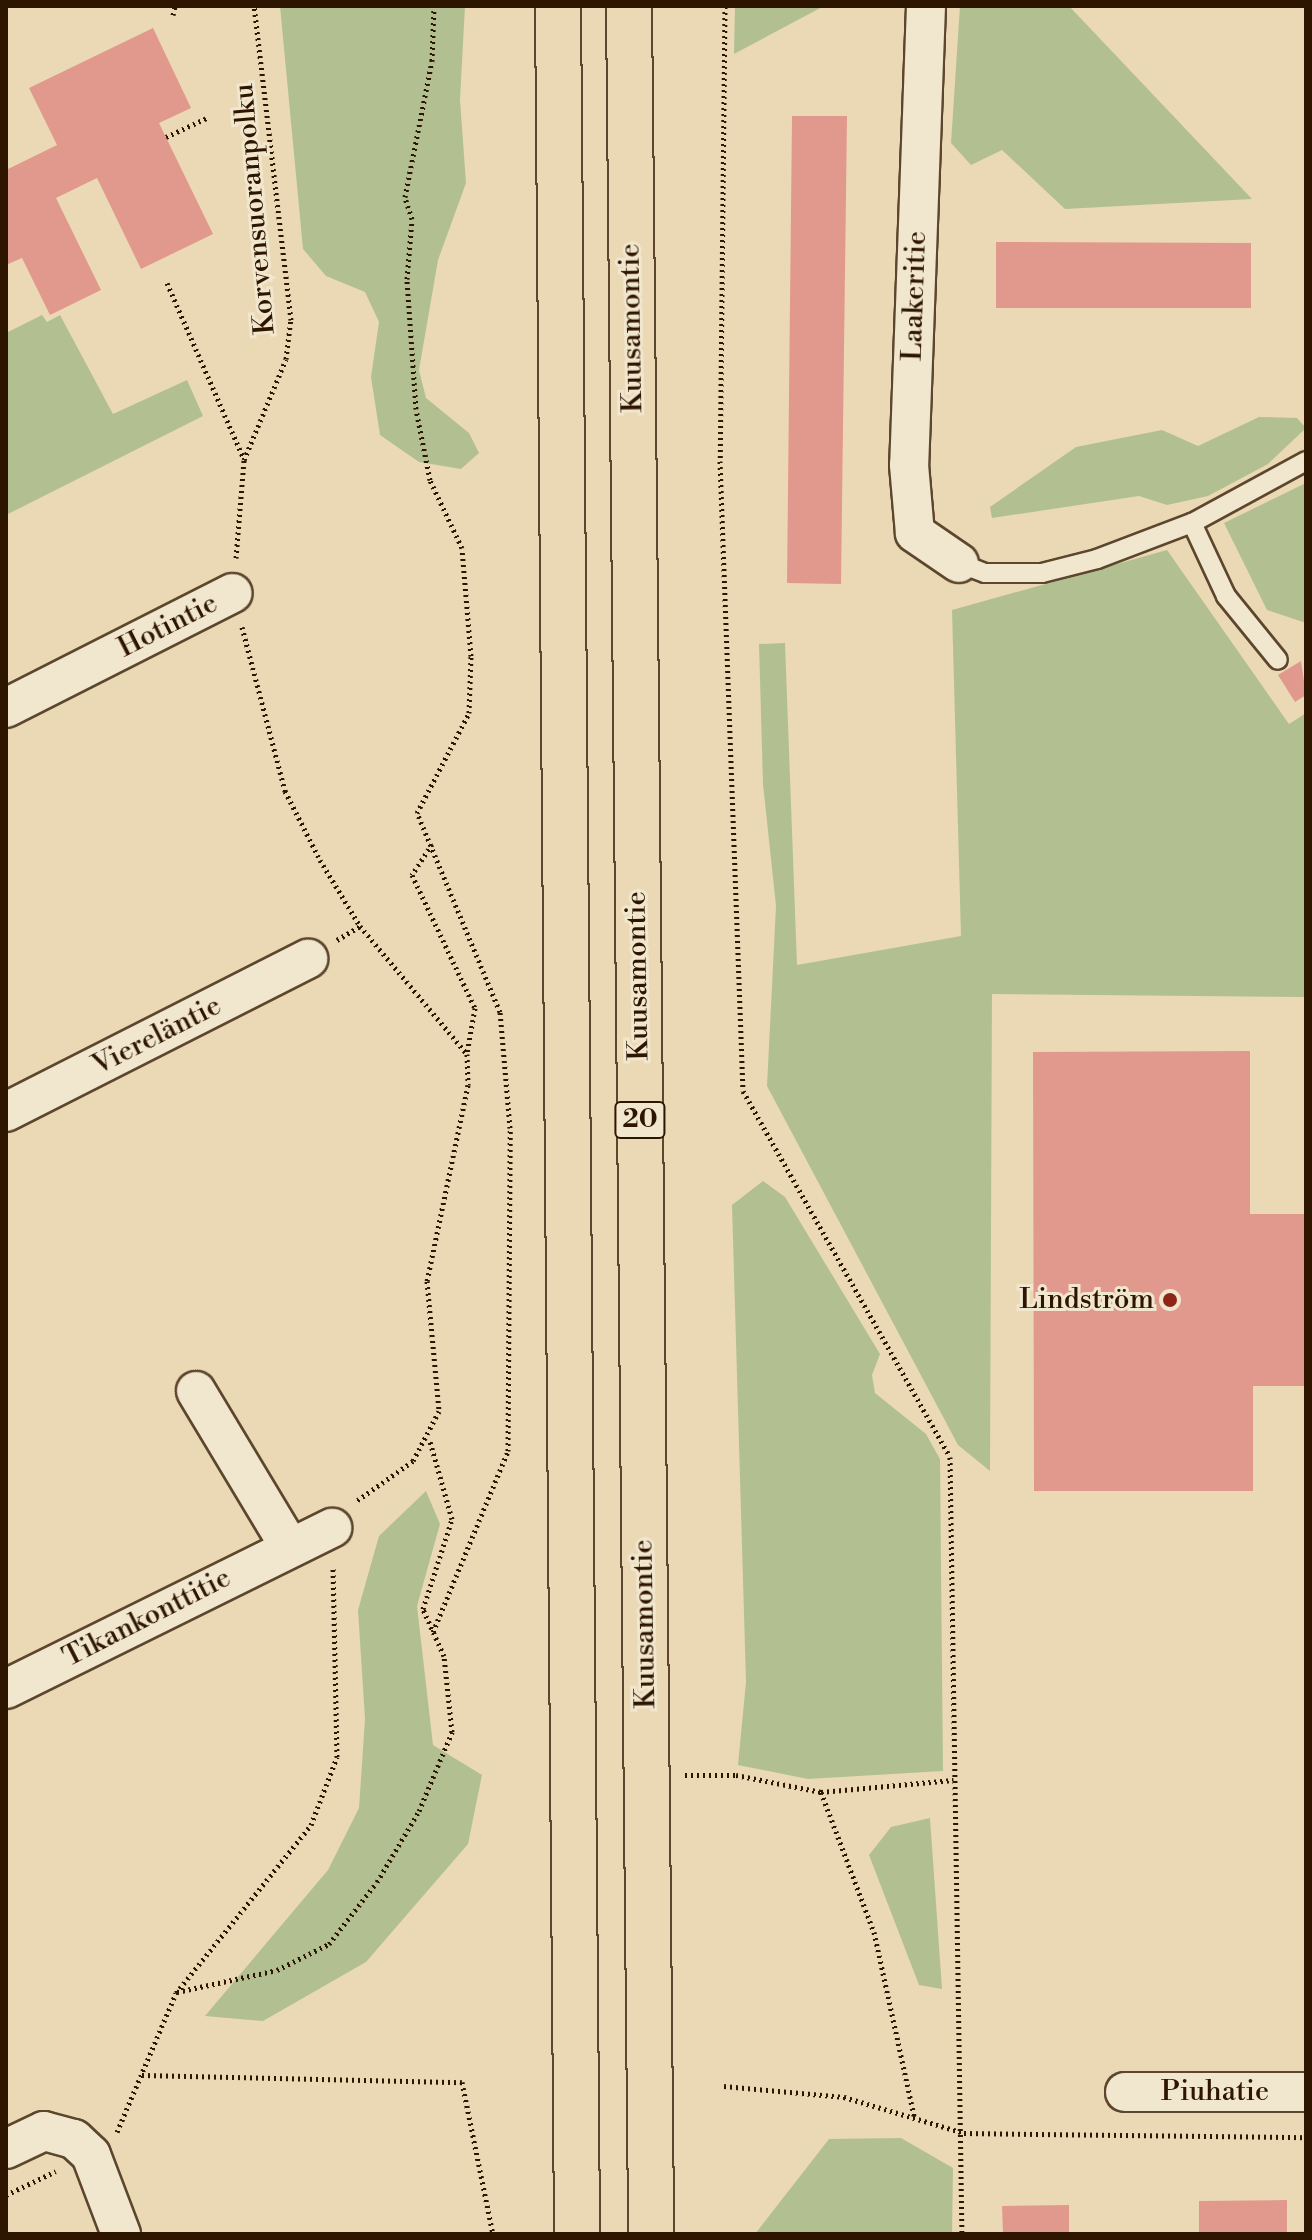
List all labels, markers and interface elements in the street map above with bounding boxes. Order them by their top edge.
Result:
street label: Korvensuoranpolku [227,82,283,336]
street label: Laakeritie [896,230,934,362]
street label: Kuusamontie [614,243,650,413]
street label: Hotintie [113,587,223,665]
street label: Kuusamontie [620,891,656,1061]
street label: Viereläntie [87,989,227,1083]
road number: 20 [614,1098,666,1142]
place label: Lindström [1019,1283,1154,1317]
marker: Lindström [1161,1291,1179,1309]
street label: Kuusamontie [627,1539,663,1709]
street label: Tikankonttitie [57,1561,237,1675]
street label: Piuhatie [1161,2075,1269,2109]

